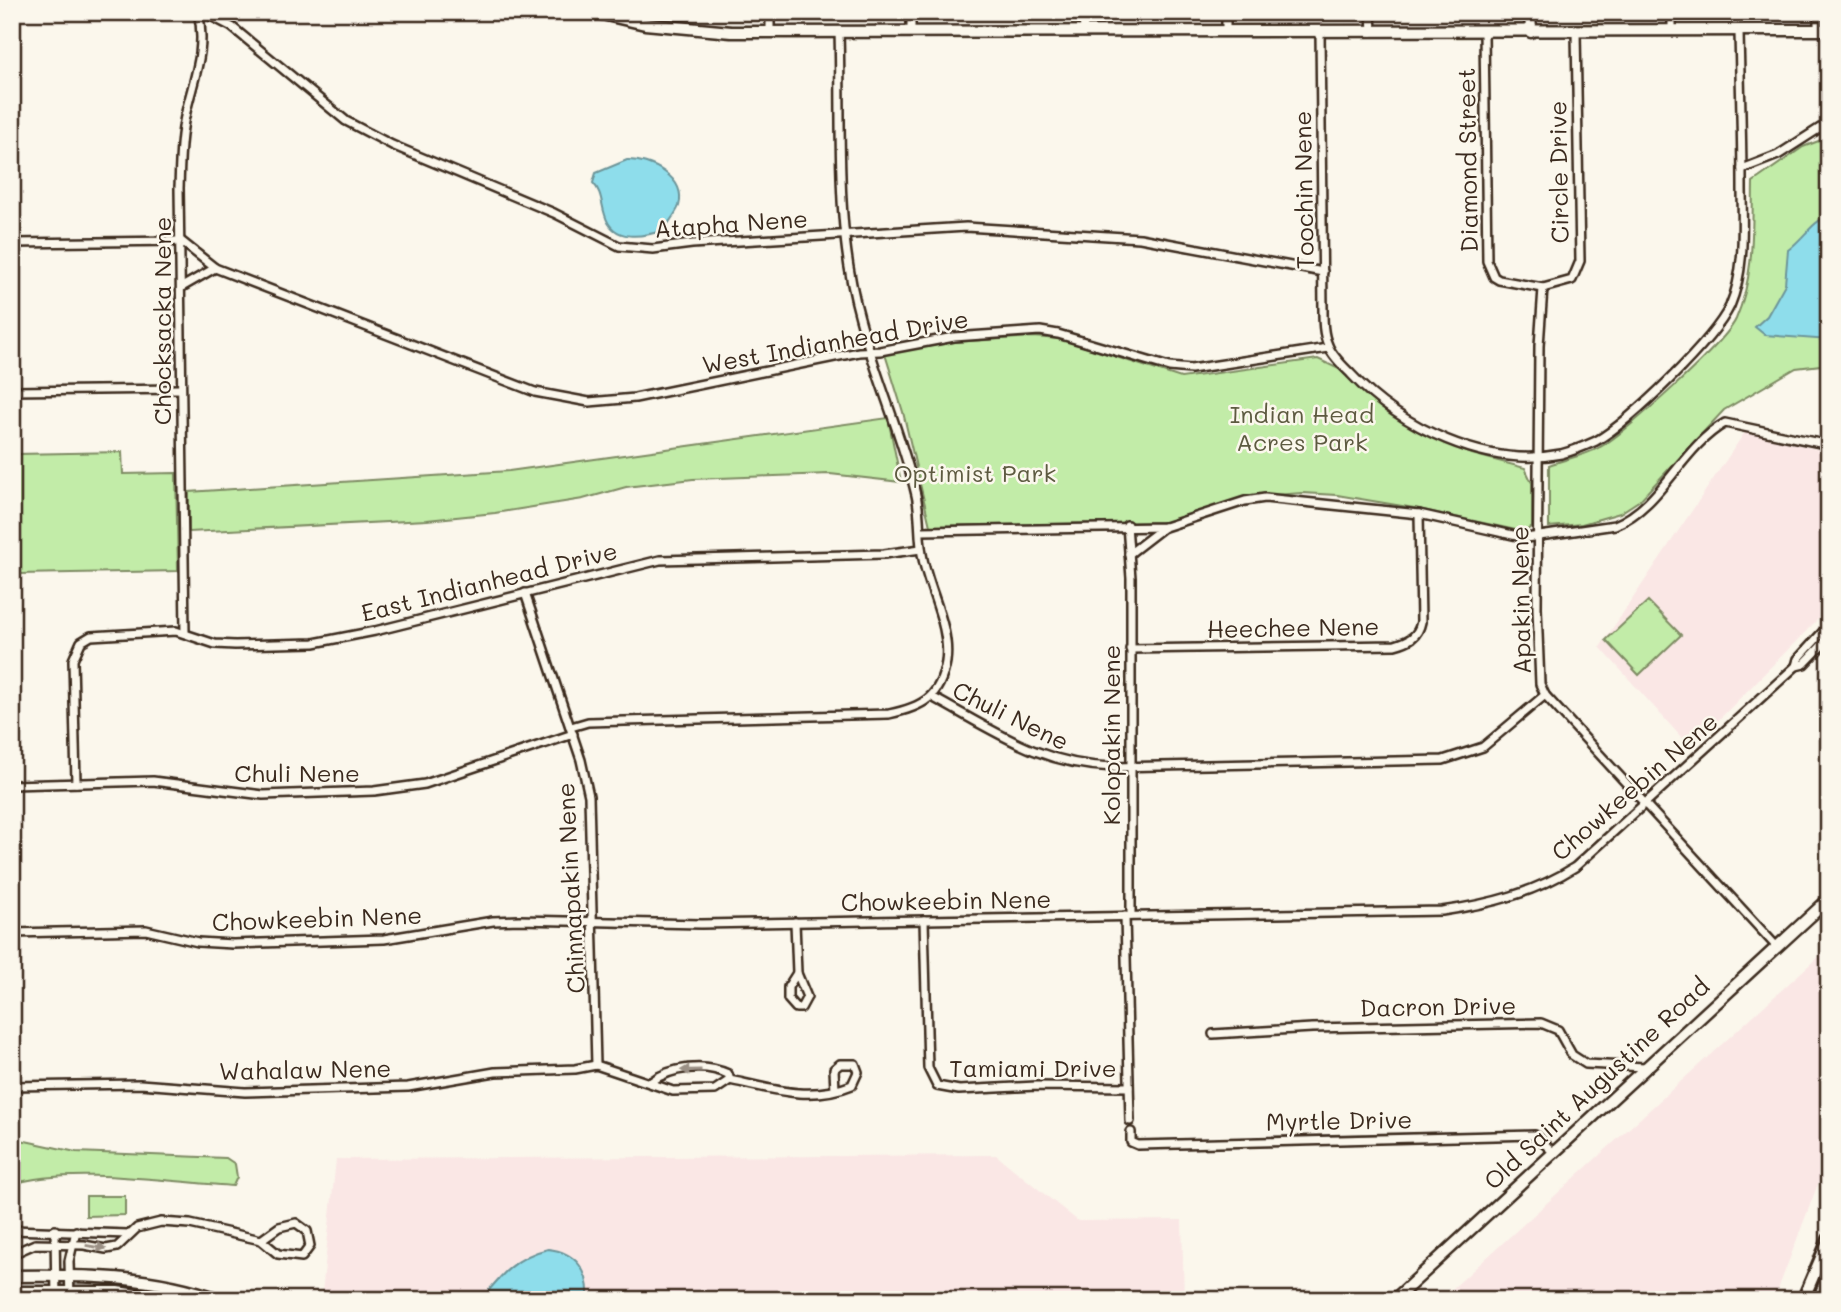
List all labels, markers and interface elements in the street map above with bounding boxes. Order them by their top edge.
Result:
street label: Diamond Street [1450,67,1484,253]
street label: Circle Drive [1541,100,1575,244]
street label: Toochin Nene [1286,110,1320,270]
street label: Atapha Nene [653,202,809,244]
street label: Chocksacka Nene [146,217,177,425]
street label: West Indianhead Drive [699,302,971,380]
park label: Indian Head Acres Park [1230,398,1374,457]
park label: Optimist Park [894,457,1056,488]
street label: Apakin Nene [1503,526,1537,674]
street label: East Indianhead Drive [358,534,620,628]
street label: Heechee Nene [1206,610,1380,644]
street label: Kolopakin Nene [1095,645,1126,825]
street label: Chuli Nene [948,674,1074,756]
street label: Chowkeebin Nene [1544,705,1724,867]
street label: Chuli Nene [234,757,360,788]
street label: Chinnapakin Nene [549,782,591,994]
street label: Chowkeebin Nene [841,883,1051,917]
street label: Chowkeebin Nene [211,899,423,937]
street label: Old Saint Augustine Road [1477,970,1715,1196]
street label: Dacron Drive [1360,989,1516,1023]
street label: Wahalaw Nene [218,1052,392,1086]
street label: Tamiami Drive [949,1052,1117,1083]
one-way arrow [680,1064,702,1076]
street label: Myrtle Drive [1266,1103,1412,1137]
one-way arrow [85,1242,107,1253]

